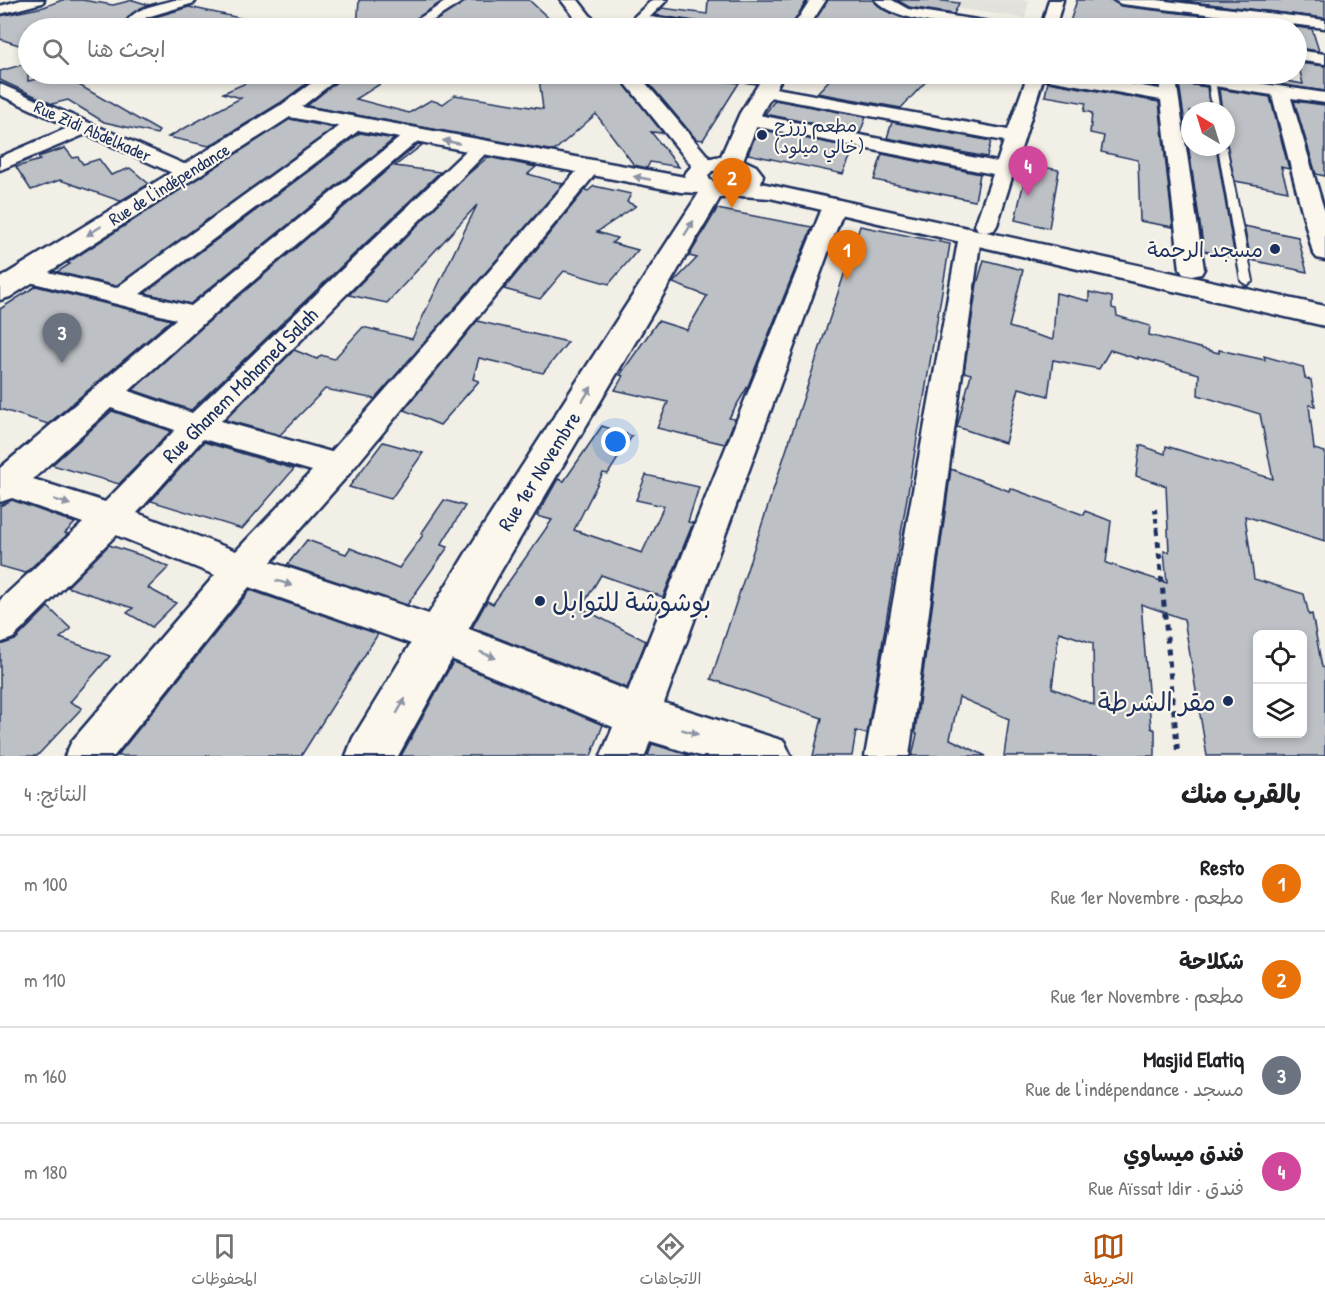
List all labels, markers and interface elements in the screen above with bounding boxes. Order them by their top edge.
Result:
search box [18,18,1307,84]
text: ابحث هنا [87,34,166,64]
icon: search [39,35,72,68]
street label: Rue Zidi Abdelkader [30,94,156,168]
north arrow [1181,102,1235,156]
place label: مطعم زرزح (خالي ميلود) [774,113,864,163]
marker: مطعم زرزح (خالي ميلود) [755,128,769,142]
street label: Rue de l'indépendance [104,137,234,231]
one-way arrow [441,137,460,146]
pin: 4 [1008,146,1048,196]
pin: 2 [712,158,752,208]
one-way arrow [632,173,651,182]
one-way arrow [684,220,695,236]
one-way arrow [86,225,102,236]
pin: 1 [828,230,866,280]
place label: مسجد الرحمة [1147,235,1263,264]
marker: مسجد الرحمة [1268,242,1282,256]
street label: Rue Ghanem Mohamed Salah [156,301,324,469]
pin: 3 [42,314,82,363]
one-way arrow [582,386,593,402]
street label: Rue 1er Novembre [491,406,587,536]
your location [601,427,630,456]
one-way arrow [53,497,71,507]
one-way arrow [275,579,293,589]
place label: بوشوشة للتوابل [552,584,711,619]
marker: بوشوشة للتوابل [533,594,547,608]
map controls [1253,630,1307,738]
button: locate [1253,630,1307,684]
one-way arrow [479,651,497,660]
place label: مقر الشرطة [1098,684,1216,719]
button: layers [1253,684,1307,738]
marker: مقر الشرطة [1221,694,1235,708]
one-way arrow [396,697,406,714]
one-way arrow [681,727,699,737]
text: بالقرب منك [1181,776,1301,811]
text: النتائج: 4 [24,780,87,807]
text: Resto [1200,852,1244,882]
text: 100 m [24,870,67,897]
text: 1 [1278,870,1285,897]
text: مطعم · Rue 1er Novembre [1051,883,1244,910]
text: شكلاحة [1179,946,1244,976]
text: 110 m [24,966,66,993]
text: 2 [1277,966,1286,993]
text: مطعم · Rue 1er Novembre [1051,982,1244,1009]
text: Masjid Elatiq [1143,1044,1244,1074]
text: 160 m [24,1062,66,1089]
text: 3 [1277,1062,1286,1089]
text: مسجد · Rue de l'indépendance [1026,1075,1244,1102]
text: فندق ميساوي [1123,1138,1244,1168]
text: 180 m [24,1158,67,1185]
text: 4 [1278,1158,1285,1185]
text: فندق · Rue Aïssat Idir [1089,1174,1244,1201]
tab: المحفوظات [191,1230,257,1293]
tab: الاتجاهات [640,1230,701,1293]
tab: الخريطة [1084,1230,1134,1293]

